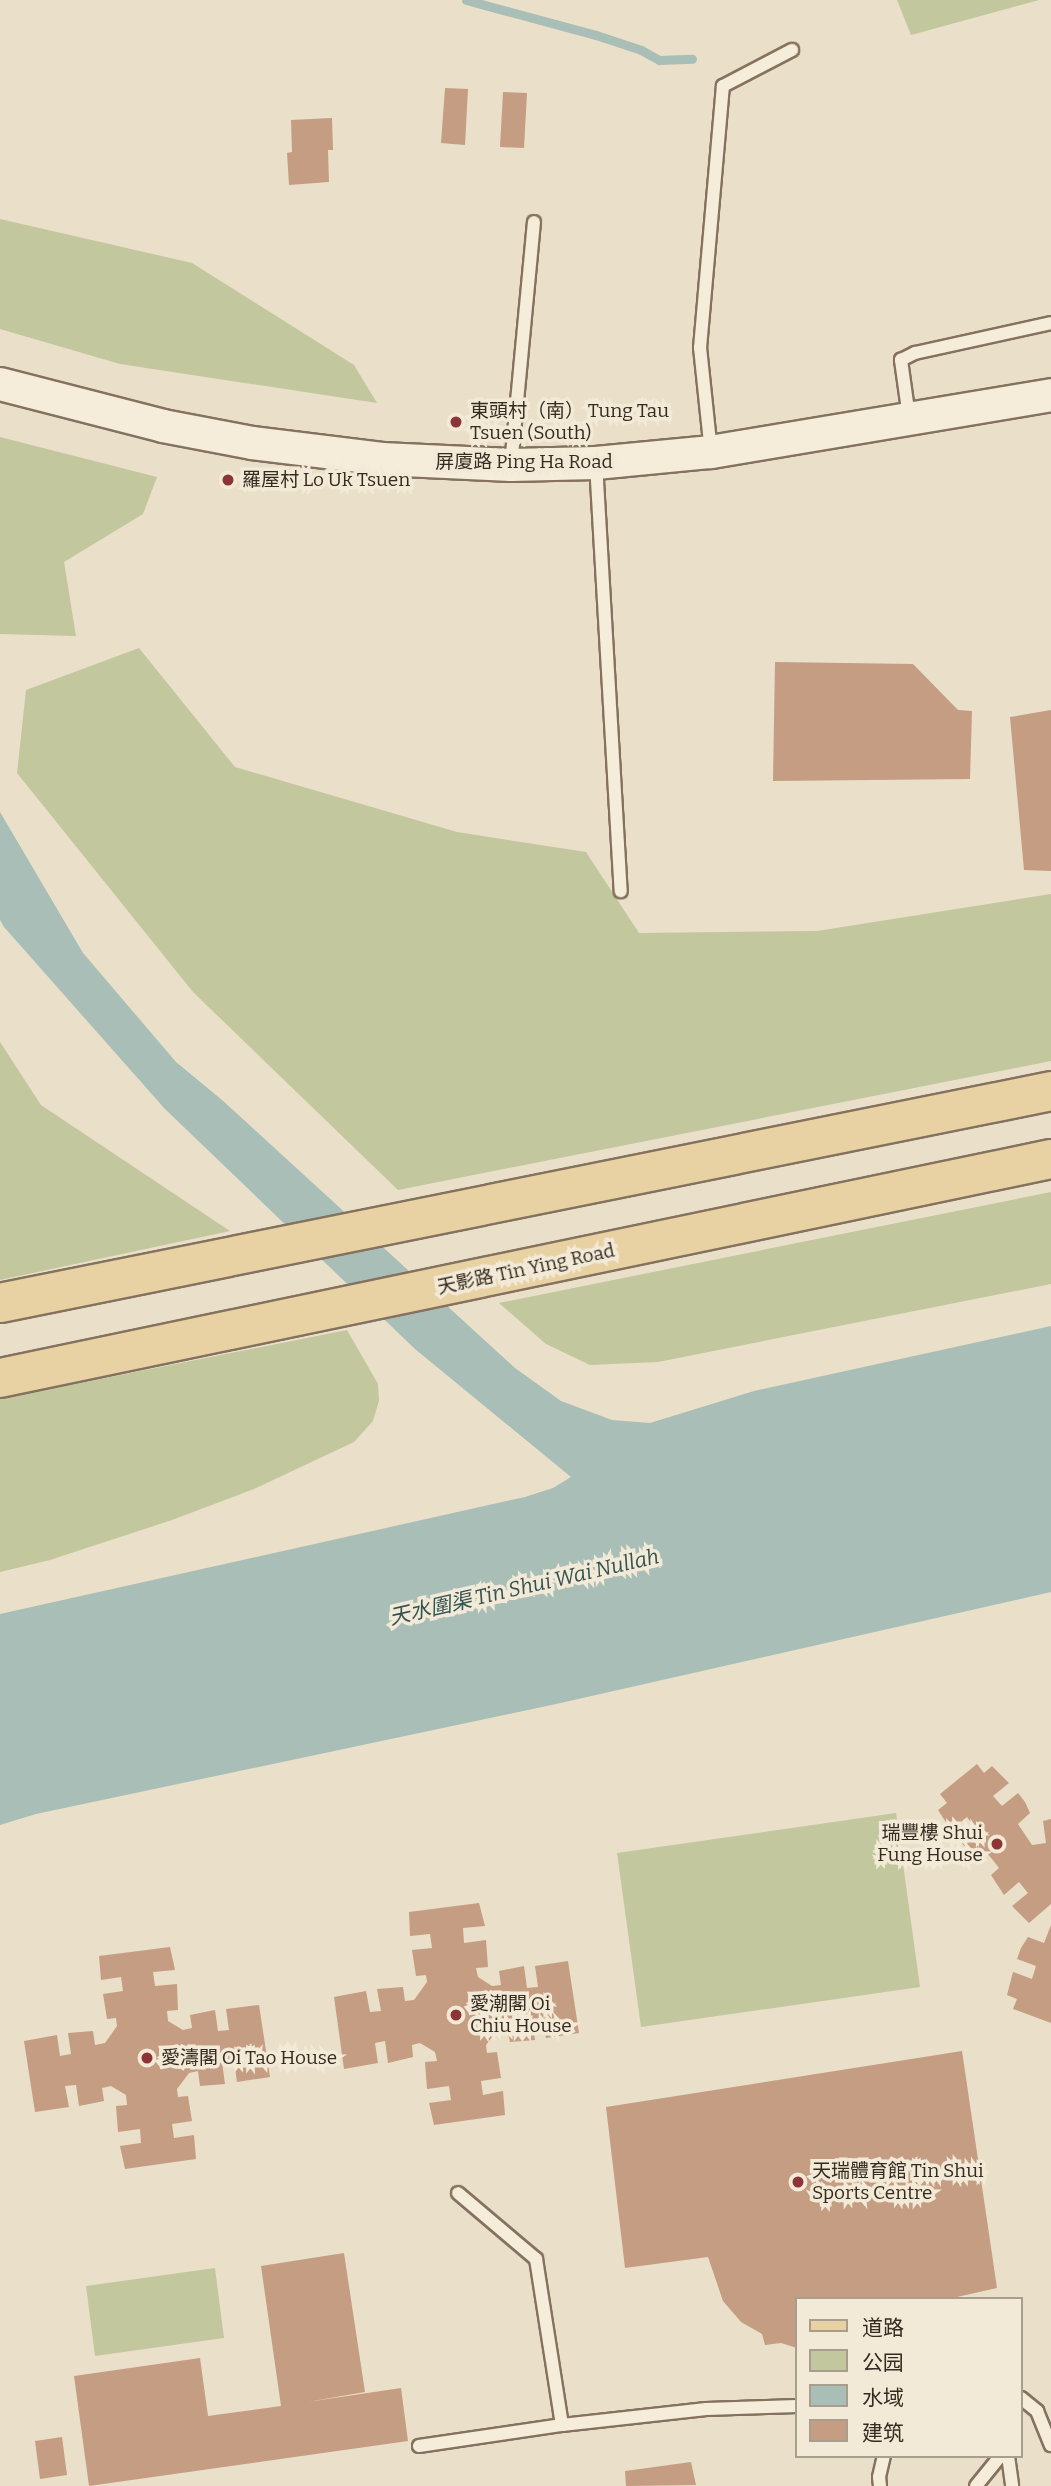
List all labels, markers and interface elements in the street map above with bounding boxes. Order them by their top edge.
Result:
place label: 東頭村（南） Tung Tau Tsuen (South) [470,400,669,444]
marker: 東頭村（南） Tung Tau Tsuen (South) [448,414,464,430]
street label: 屏廈路 Ping Ha Road [435,451,613,473]
place label: 羅屋村 Lo Uk Tsuen [242,469,410,491]
marker: 羅屋村 Lo Uk Tsuen [220,472,236,488]
street label: 天影路 Tin Ying Road [435,1239,617,1299]
water label: 天水圍渠 Tin Shui Wai Nullah [387,1544,661,1630]
place label: 瑞豐樓 Shui Fung House [877,1822,983,1866]
marker: 瑞豐樓 Shui Fung House [989,1836,1005,1852]
place label: 愛潮閣 Oi Chiu House [470,1993,572,2037]
marker: 愛潮閣 Oi Chiu House [448,2007,464,2023]
place label: 愛濤閣 Oi Tao House [161,2047,337,2069]
marker: 愛濤閣 Oi Tao House [139,2050,155,2066]
place label: 天瑞體育館 Tin Shui Sports Centre [812,2160,984,2204]
marker: 天瑞體育館 Tin Shui Sports Centre [790,2174,806,2190]
legend [796,2297,1023,2458]
text: 道路 [862,2315,904,2341]
text: 公园 [862,2350,904,2376]
text: 水域 [862,2385,904,2411]
text: 建筑 [862,2420,904,2446]

